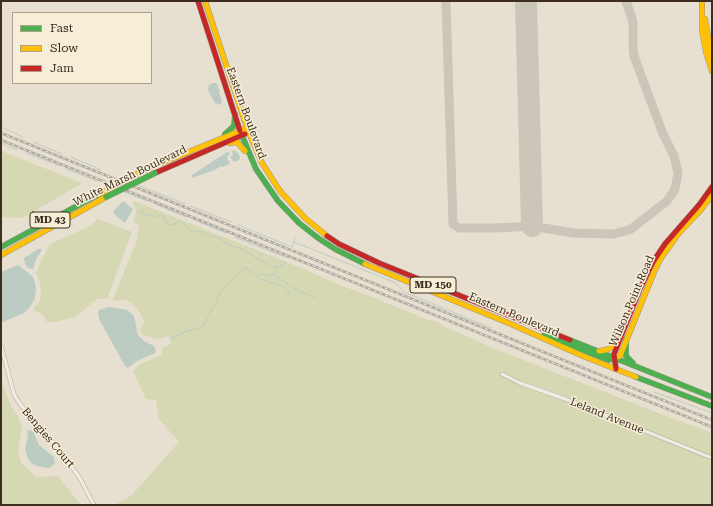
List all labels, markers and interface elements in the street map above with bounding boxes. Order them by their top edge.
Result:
legend [12,12,152,84]
text: Fast [50,21,73,35]
text: Slow [50,41,78,55]
text: Jam [50,61,74,75]
street label: Eastern Boulevard [223,65,269,161]
street label: White Marsh Boulevard [71,143,189,209]
road number: MD 43 [30,212,70,228]
street label: Wilson Point Road [607,253,657,349]
road number: MD 150 [410,277,456,293]
street label: Eastern Boulevard [467,290,561,340]
street label: Leland Avenue [568,395,646,437]
street label: Bengies Court [19,405,77,471]

